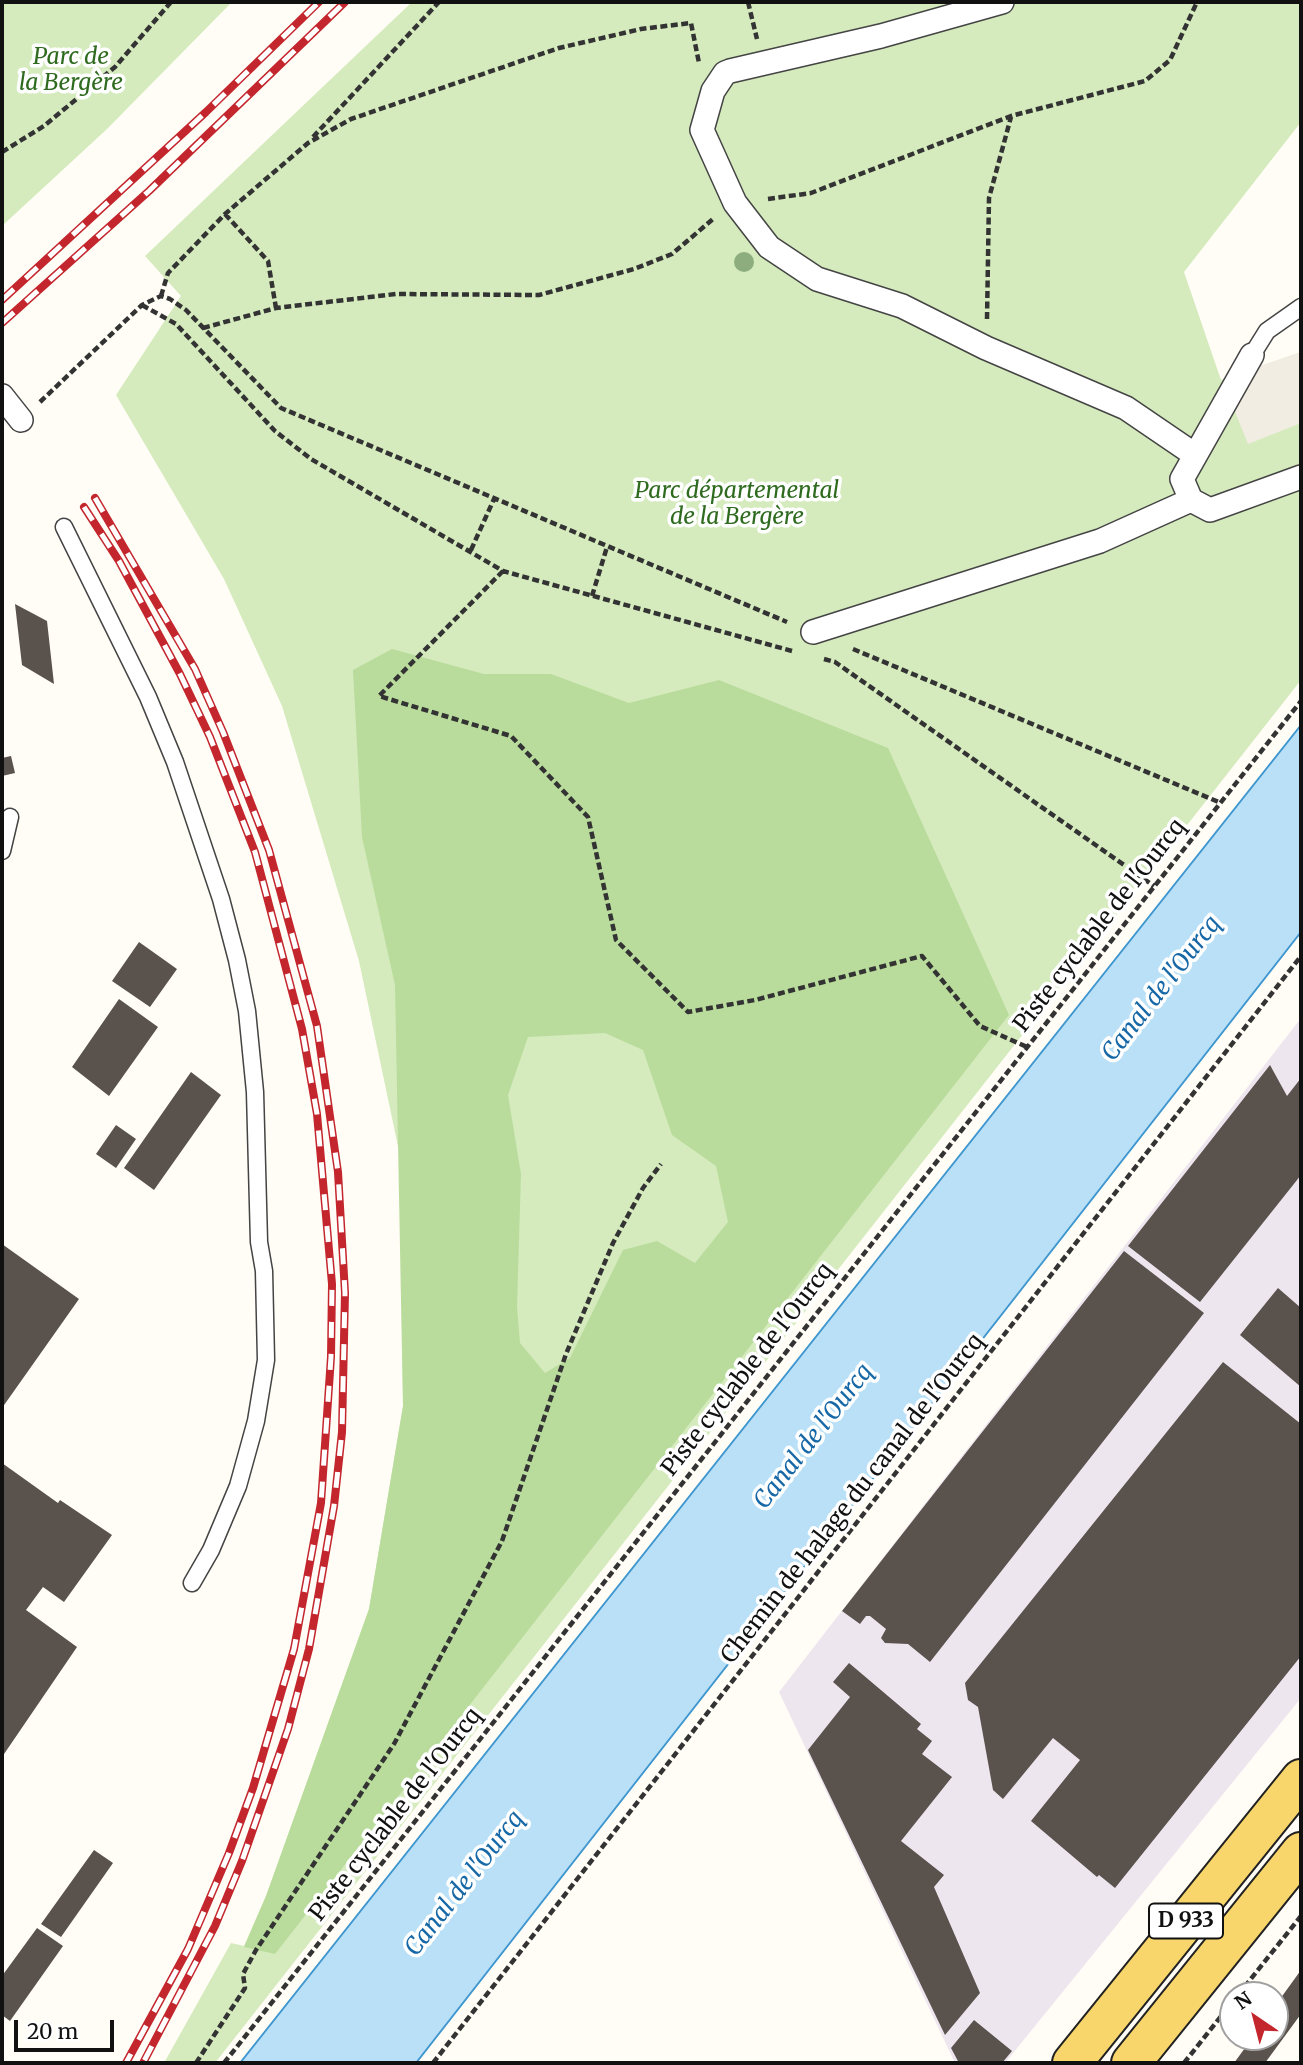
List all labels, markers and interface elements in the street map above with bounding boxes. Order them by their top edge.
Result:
park label: Parc de la Bergère [19,43,123,97]
park label: Parc départemental de la Bergère [635,477,839,531]
street label: Piste cyclable de l'Ourcq [1008,814,1192,1038]
water label: Canal de l'Ourcq [1096,911,1228,1067]
street label: Piste cyclable de l'Ourcq [656,1258,840,1482]
street label: Chemin de halage du canal de l'Ourcq [716,1329,990,1669]
water label: Canal de l'Ourcq [748,1359,880,1515]
street label: Piste cyclable de l'Ourcq [304,1703,488,1927]
water label: Canal de l'Ourcq [399,1806,531,1962]
road number: D 933 [1149,1904,1223,1938]
north arrow [1219,1981,1289,2051]
text: N [1230,1986,1256,2015]
scale bar [18,2006,117,2050]
text: 20 m [27,2018,78,2045]

